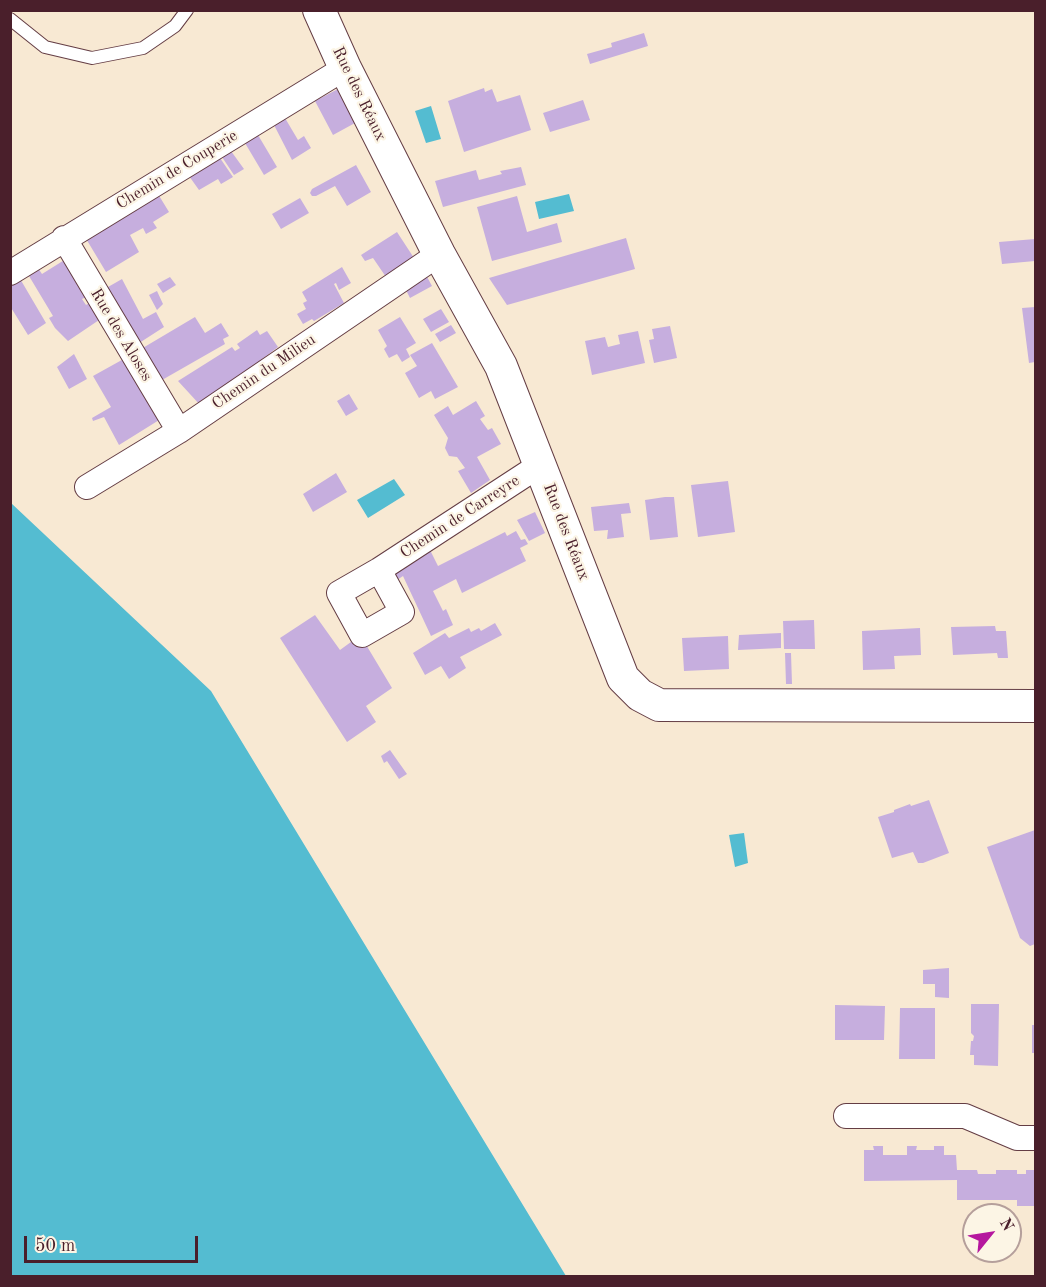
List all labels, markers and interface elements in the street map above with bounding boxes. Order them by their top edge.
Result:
street label: Rue des Réaux [328,44,390,144]
street label: Chemin de Couperie [113,126,241,214]
street label: Rue des Aloses [86,285,156,385]
street label: Chemin du Milieu [209,330,319,414]
street label: Chemin de Carreyre [397,471,523,563]
street label: Rue des Réaux [539,481,593,583]
north arrow [962,1203,1022,1263]
text: N [996,1216,1016,1234]
scale bar [27,1224,201,1262]
text: 50 m [35,1237,75,1255]

